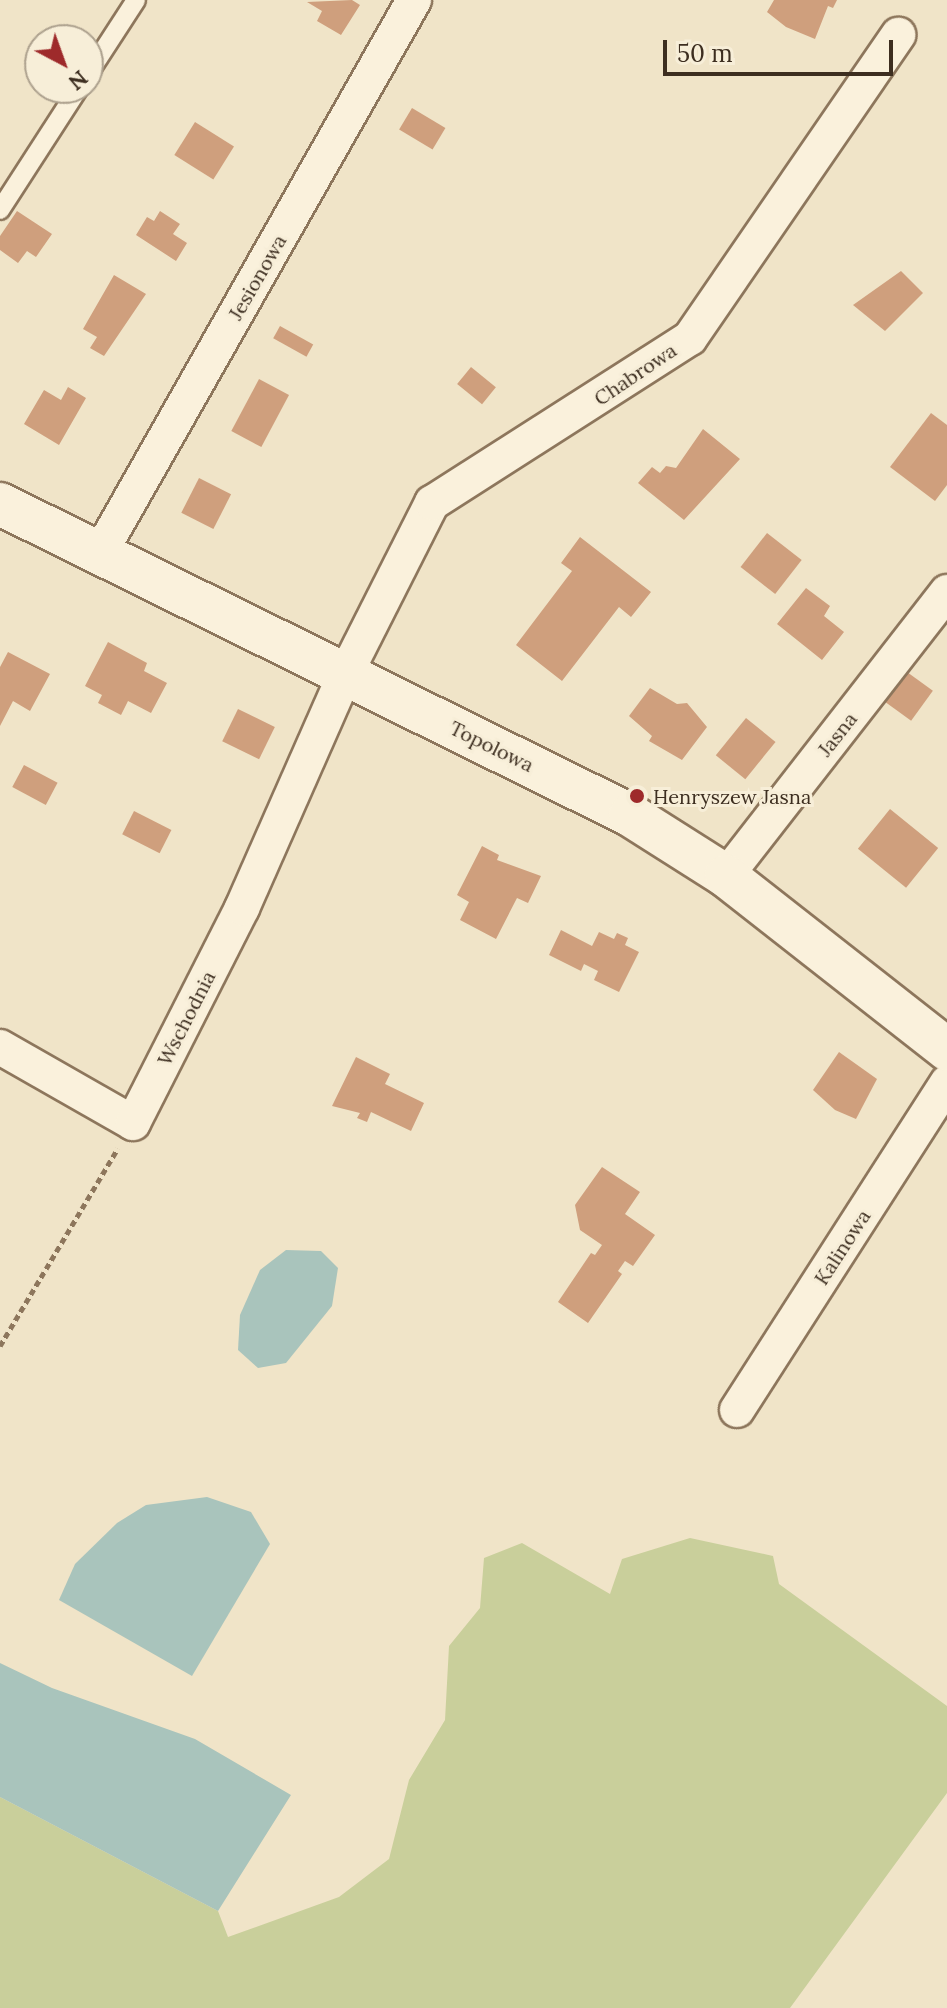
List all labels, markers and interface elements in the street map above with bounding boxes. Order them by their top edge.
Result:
north arrow [24,24,104,104]
scale bar [667,24,897,74]
text: 50 m [677,38,733,69]
text: N [63,64,94,97]
street label: Jesionowa [223,230,291,324]
street label: Chabrowa [589,338,681,410]
street label: Jasna [812,707,862,761]
street label: Topolowa [446,715,538,777]
place label: Henryszew Jasna [653,784,811,808]
marker: Henryszew Jasna [628,787,646,805]
street label: Wschodnia [152,967,220,1069]
street label: Kalinowa [809,1205,875,1289]

